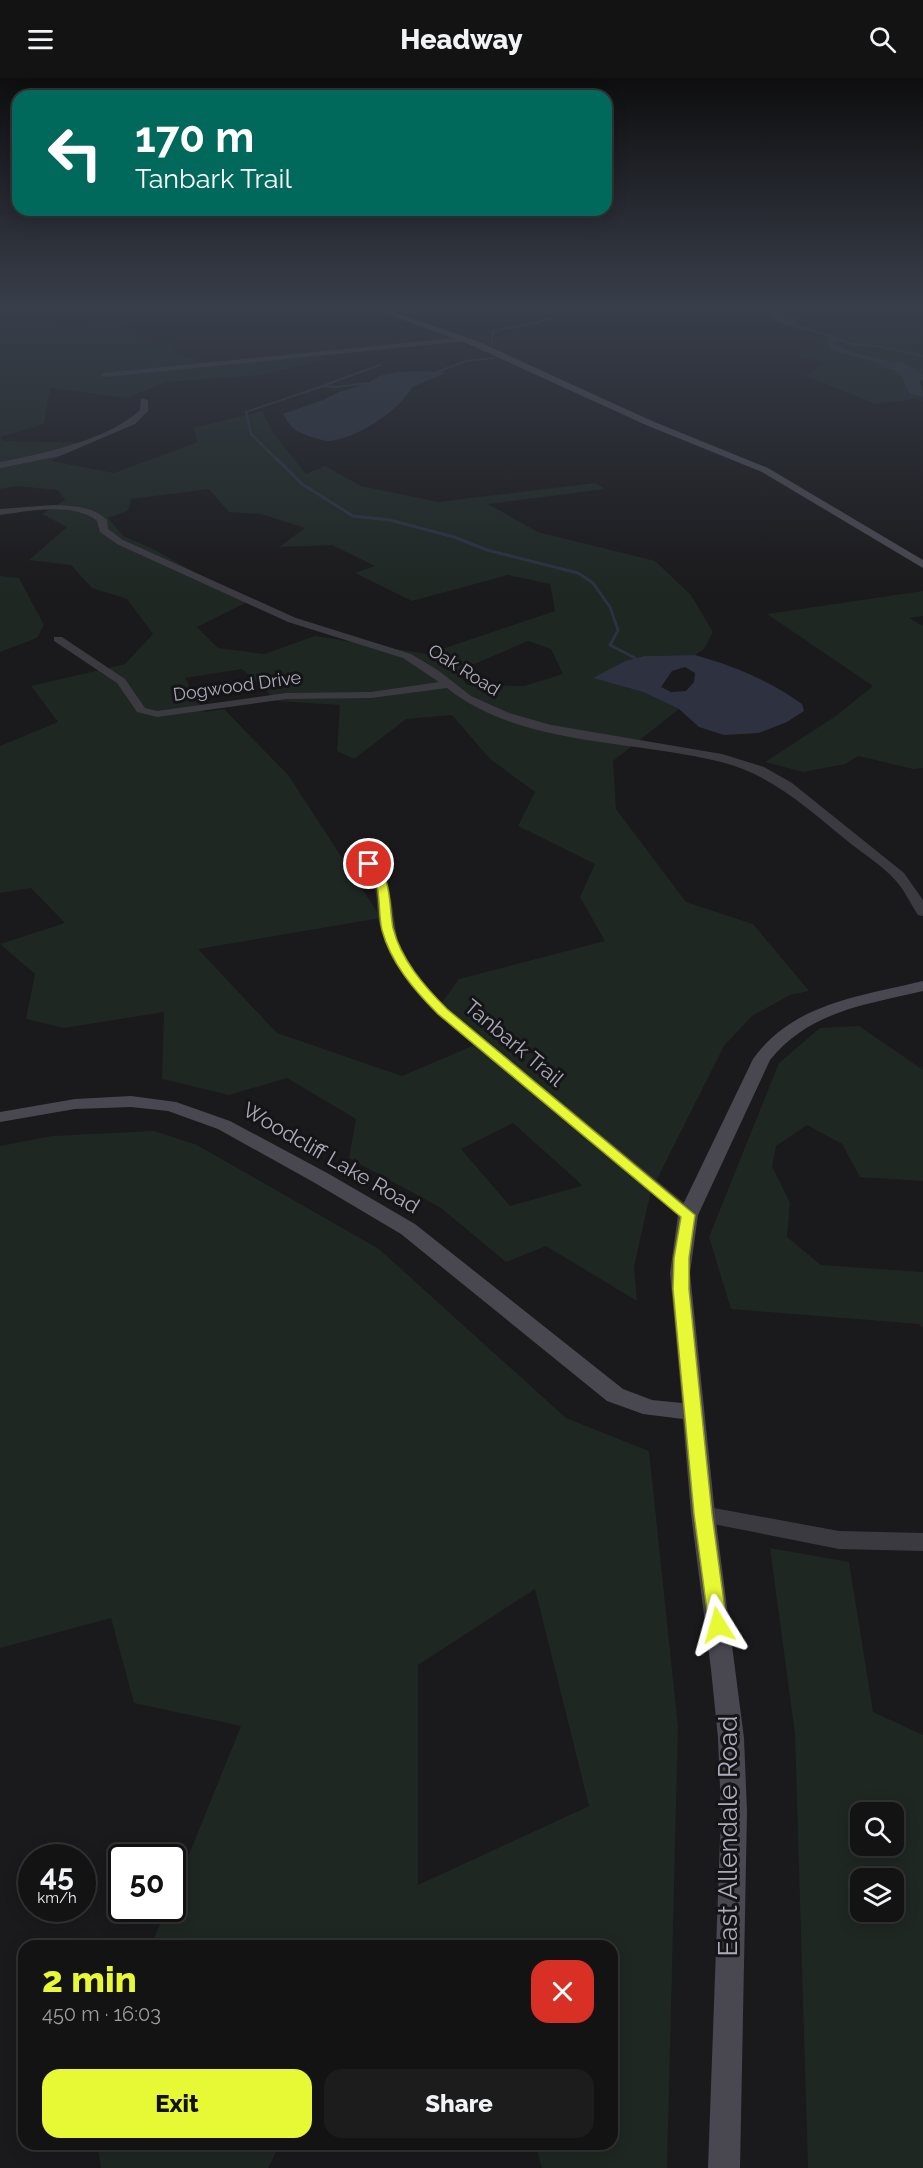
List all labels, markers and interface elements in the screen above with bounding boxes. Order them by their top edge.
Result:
icon: menu [24,23,57,56]
icon: search [866,23,899,56]
text: Headway [400,24,523,55]
text: 170 m [135,113,254,162]
icon: left [36,114,114,192]
text: Tanbark Trail [135,163,292,194]
street label: Oak Road [425,639,504,700]
street label: Dogwood Drive [172,666,303,705]
pin [343,838,394,889]
icon: arrive [352,847,385,880]
street label: Tanbark Trail [460,994,569,1092]
street label: Woodcliff Lake Road [238,1097,424,1218]
position arrow [686,1593,750,1657]
street label: East Allendale Road [713,1716,743,1956]
map controls [850,1802,904,1922]
button: search [850,1802,904,1856]
speed limit sign: 50 [108,1844,186,1922]
text: 45 [40,1858,74,1893]
button: layers [850,1868,904,1922]
text: km/h [37,1889,77,1907]
text: 2 min [42,1958,137,2000]
button: close [531,1960,594,2023]
text: 450 m · 16:03 [42,2002,161,2026]
button: Exit [42,2069,312,2138]
button: Share [324,2069,594,2138]

